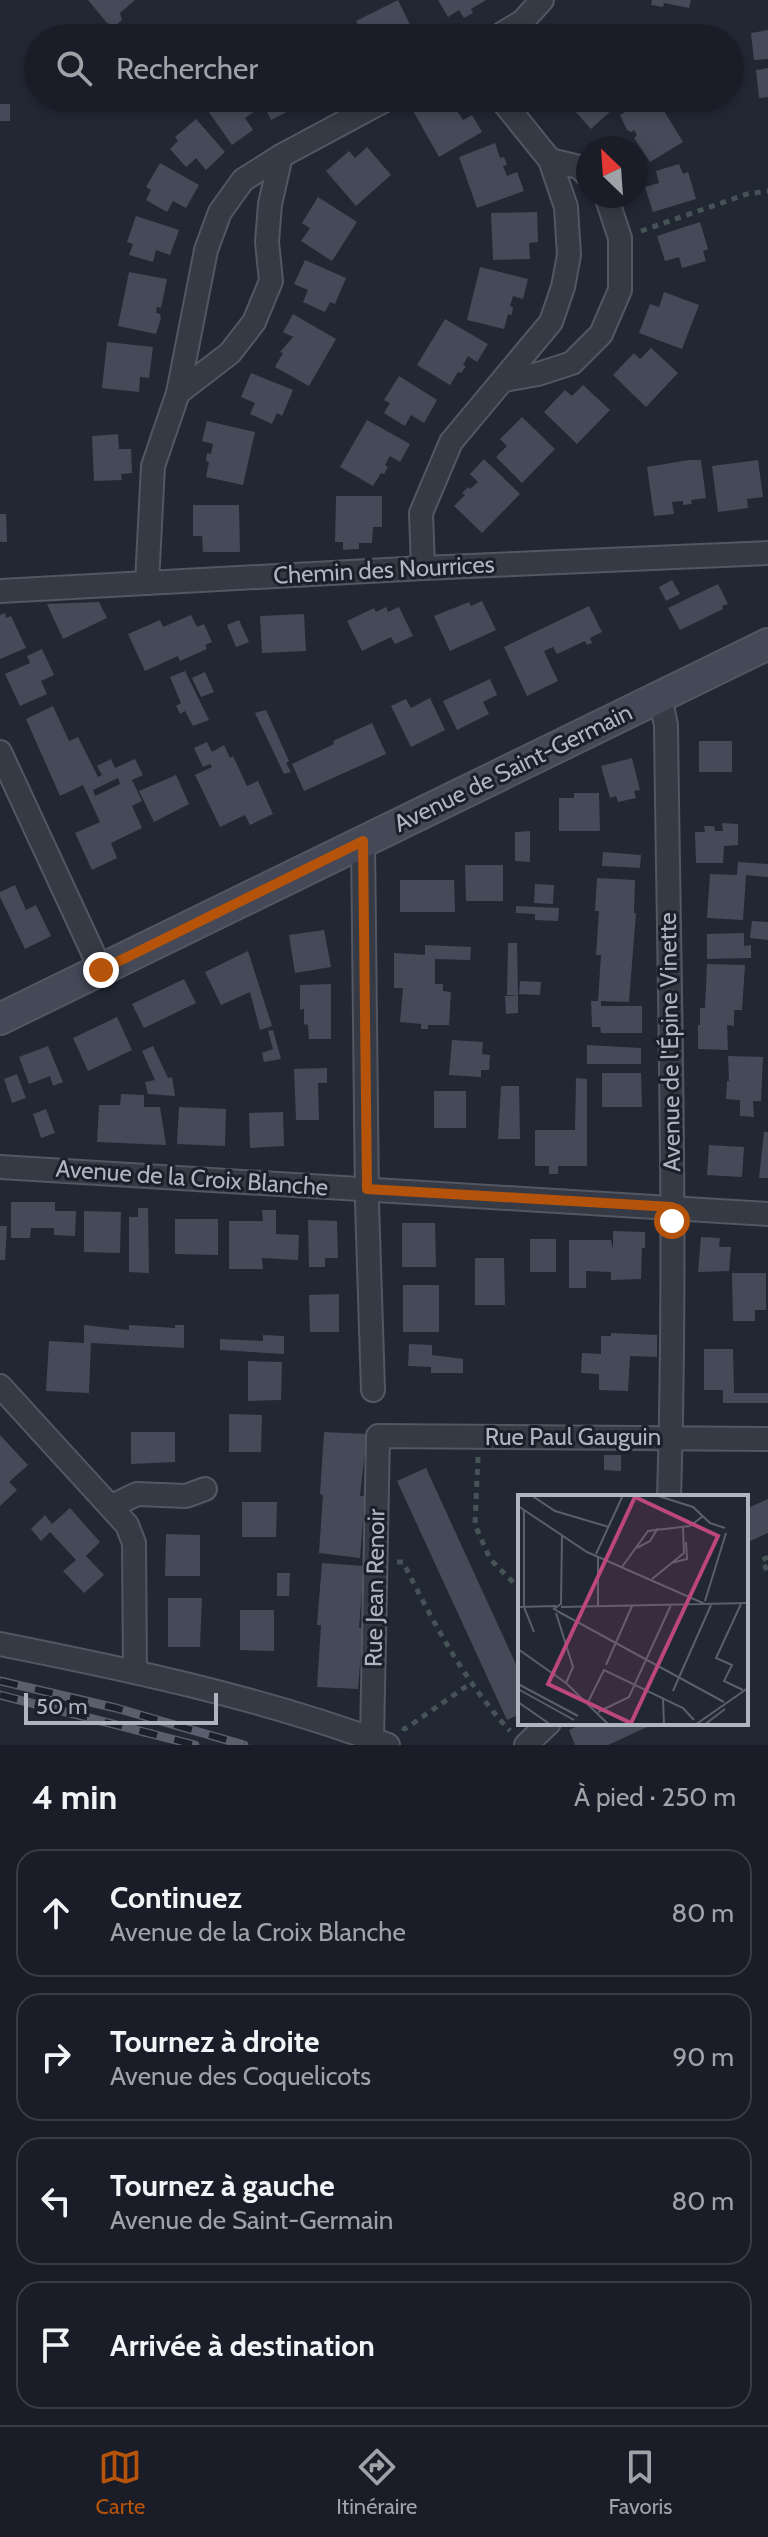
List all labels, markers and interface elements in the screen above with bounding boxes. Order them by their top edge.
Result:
search box [24,24,744,112]
icon: search [52,46,96,90]
text: Rechercher [116,50,258,87]
north arrow [576,136,648,208]
street label: Chemin des Nourrices [273,549,495,590]
street label: Avenue de Saint-Germain [389,697,637,838]
street label: Avenue de l'Épine Vinette [653,912,686,1172]
route end [83,952,119,988]
street label: Avenue de la Croix Blanche [55,1154,329,1201]
route start [654,1203,690,1239]
street label: Rue Paul Gauguin [485,1422,661,1451]
inset map [518,1495,748,1725]
street label: Rue Jean Renoir [359,1508,390,1667]
scale bar [24,1689,218,1725]
text: 50 m [36,1693,88,1720]
text: 4 min [32,1776,117,1818]
text: À pied · 250 m [574,1781,736,1813]
text: Continuez [110,1879,242,1916]
icon: ahead [34,1891,78,1935]
text: 80 m [671,1897,734,1929]
text: Avenue de la Croix Blanche [110,1916,406,1948]
text: Tournez à droite [110,2023,319,2060]
icon: right [34,2035,78,2079]
text: 90 m [672,2041,734,2073]
text: Avenue des Coquelicots [110,2060,371,2092]
text: Tournez à gauche [110,2167,335,2204]
icon: left [34,2179,78,2223]
text: 80 m [671,2185,734,2217]
text: Avenue de Saint-Germain [110,2204,393,2236]
icon: arrive [34,2323,78,2367]
text: Arrivée à destination [110,2327,375,2364]
tab: Carte [96,2445,145,2520]
tab: Itinéraire [336,2445,417,2520]
tab: Favoris [609,2445,672,2520]

